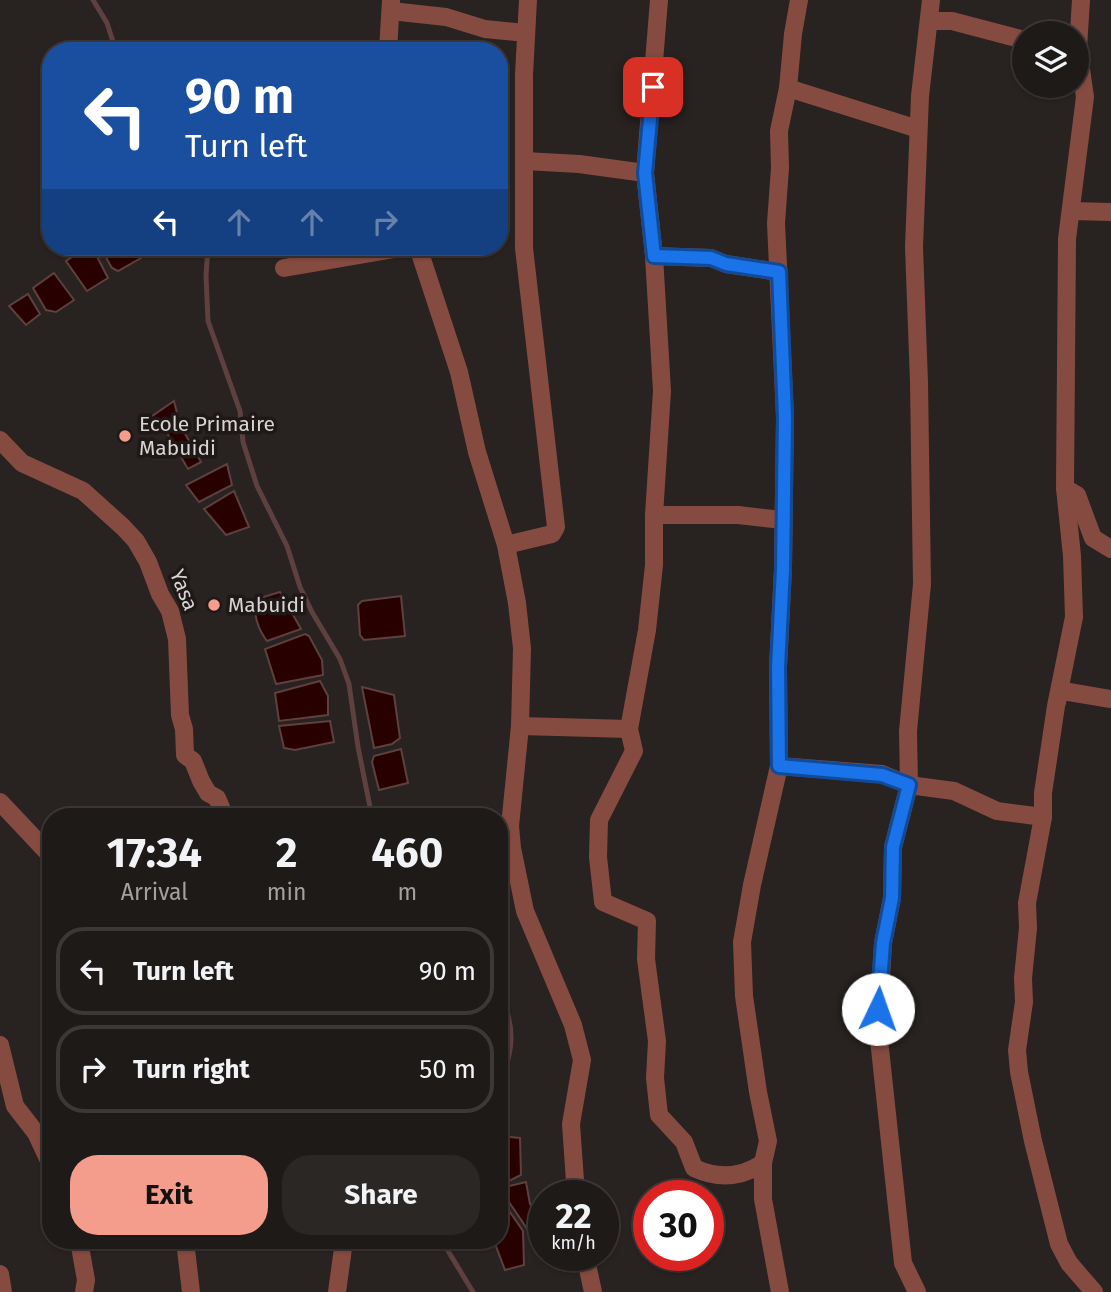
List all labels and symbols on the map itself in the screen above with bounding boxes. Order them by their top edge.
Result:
pin [623,57,683,117]
place label: Ecole Primaire Mabuidi [139,411,275,461]
marker: Ecole Primaire Mabuidi [117,428,133,444]
street label: Yasa [164,566,204,614]
place label: Mabuidi [228,592,305,618]
marker: Mabuidi [206,597,222,613]
position arrow [841,972,915,1046]
speed limit sign: 30 [633,1180,724,1271]

